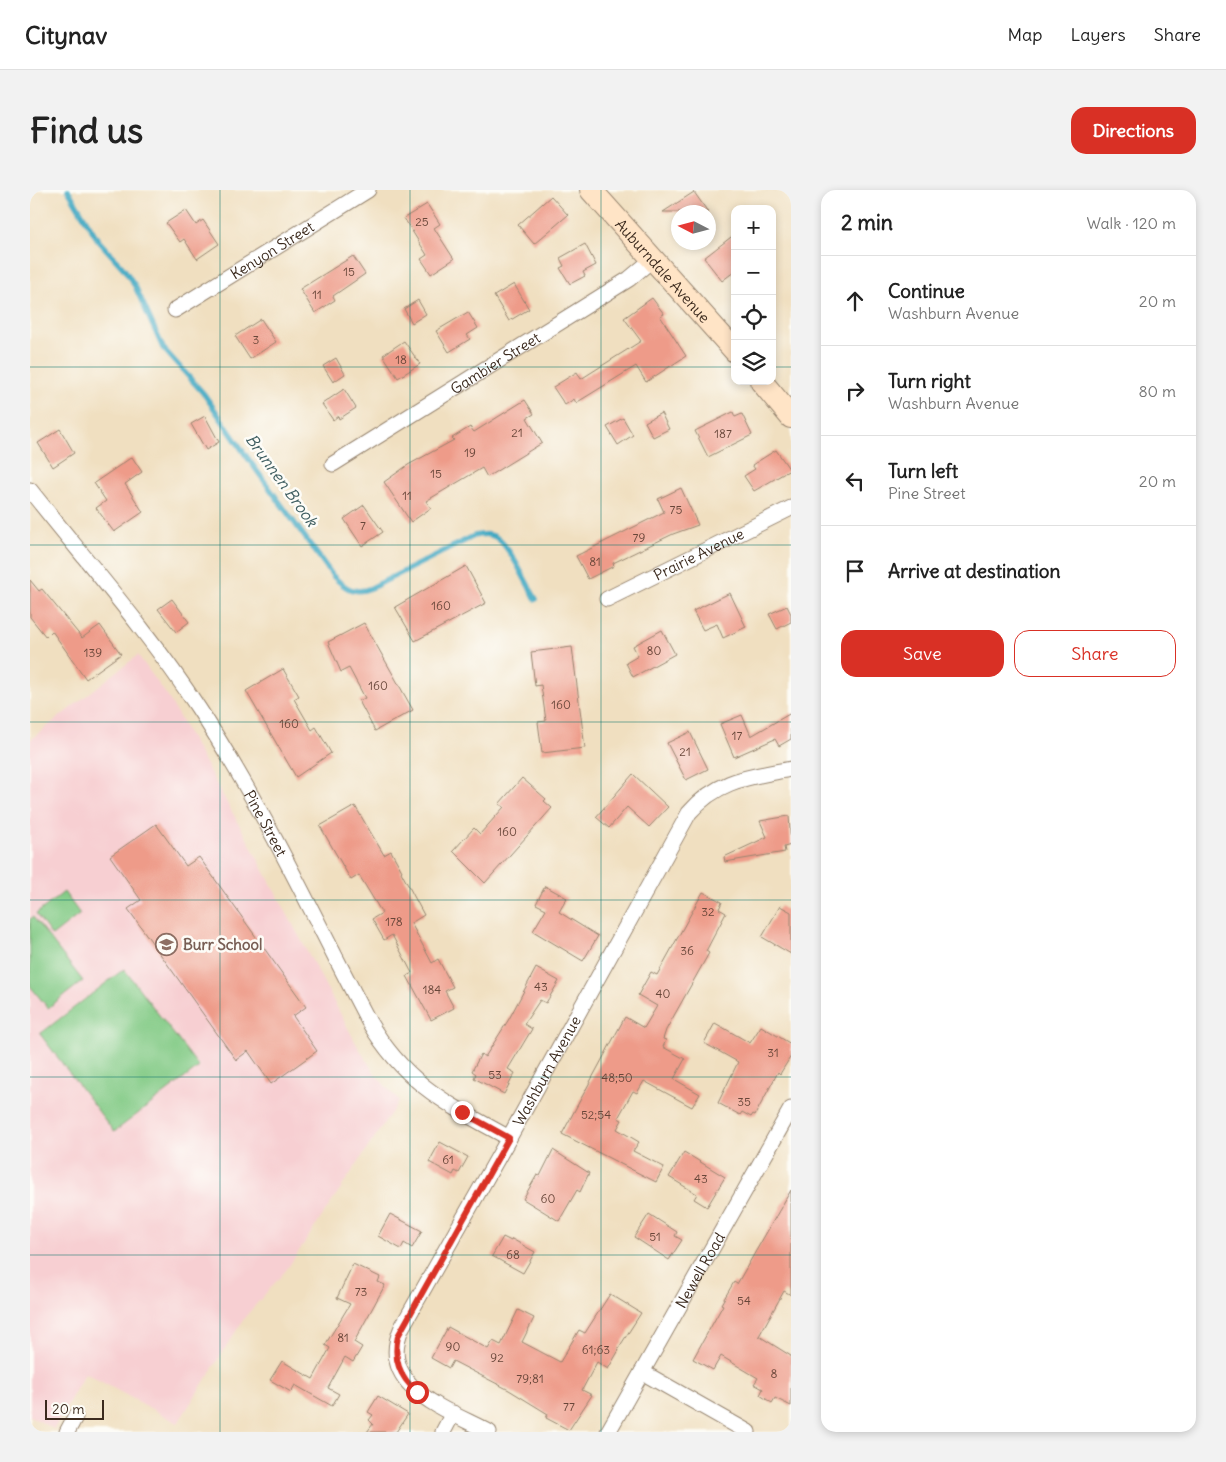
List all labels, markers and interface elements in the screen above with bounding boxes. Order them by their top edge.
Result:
text: Citynav [25,20,107,50]
text: Map [1007,23,1042,46]
text: Layers [1070,23,1126,46]
text: Share [1154,23,1201,46]
button: Directions [1071,107,1196,154]
text: Find us [30,108,143,152]
north arrow [671,205,716,250]
map controls [731,205,776,385]
button: + [731,205,776,250]
text: 2 min [841,209,893,236]
text: Walk · 120 m [1086,213,1176,233]
house number: 25 [415,214,429,229]
street label: Auburndale Avenue [612,215,714,326]
street label: Kenyon Street [226,217,317,283]
button: − [731,250,776,295]
house number: 15 [343,264,355,279]
text: Continue [888,279,965,303]
house number: 11 [312,287,322,302]
icon: ahead [841,287,869,315]
text: 20 m [1139,291,1176,311]
button: locate [731,295,776,340]
text: Washburn Avenue [888,303,1019,323]
street label: Gambier Street [447,328,543,398]
house number: 3 [253,332,260,347]
button: layers [731,340,776,385]
house number: 18 [395,352,407,367]
text: Turn right [888,369,971,393]
icon: right [841,377,869,405]
text: 80 m [1138,381,1176,401]
text: Washburn Avenue [888,393,1019,413]
house number: 21 [511,425,523,440]
house number: 187 [714,426,732,441]
water label: Brunnen Brook [242,430,323,532]
house number: 19 [464,445,476,460]
text: Turn left [888,459,958,483]
house number: 15 [430,466,442,481]
icon: left [841,467,869,495]
text: 20 m [1139,471,1176,491]
text: Pine Street [888,483,966,503]
house number: 11 [402,488,412,503]
house number: 75 [670,502,682,517]
house number: 7 [360,518,366,533]
street label: Prairie Avenue [650,523,747,584]
house number: 79 [633,530,645,545]
house number: 81 [589,554,601,569]
icon: arrive [841,557,869,585]
text: Arrive at destination [888,559,1061,583]
house number: 160 [431,598,451,613]
button: Save [841,630,1004,677]
button: Share [1014,630,1176,677]
house number: 80 [647,643,662,658]
house number: 139 [84,645,102,660]
house number: 160 [368,678,388,693]
house number: 160 [551,697,571,712]
house number: 160 [279,716,299,731]
house number: 17 [732,728,742,743]
house number: 21 [679,744,691,759]
street label: Pine Street [240,786,292,859]
house number: 160 [497,824,517,839]
house number: 32 [701,904,715,919]
house number: 178 [385,914,403,929]
school or university icon: Burr School [155,932,179,956]
place label: Burr School [183,935,262,954]
house number: 36 [680,943,694,958]
house number: 43 [534,979,548,994]
house number: 184 [423,982,441,997]
house number: 40 [656,986,671,1001]
street label: Washburn Avenue [508,1012,585,1129]
house number: 31 [767,1045,779,1060]
house number: 53 [488,1067,502,1082]
house number: 48;50 [601,1070,633,1085]
house number: 35 [737,1094,751,1109]
route end [451,1101,474,1124]
house number: 52;54 [581,1107,611,1122]
house number: 61 [442,1152,454,1167]
house number: 43 [694,1171,708,1186]
house number: 60 [541,1191,556,1206]
house number: 51 [649,1229,661,1244]
street label: Newell Road [671,1229,729,1311]
house number: 68 [506,1247,520,1262]
house number: 73 [355,1284,368,1299]
house number: 54 [737,1293,751,1308]
house number: 81 [337,1330,349,1345]
house number: 90 [446,1339,461,1354]
house number: 61;63 [582,1342,610,1357]
house number: 92 [490,1350,504,1365]
house number: 8 [771,1366,778,1381]
house number: 79;81 [516,1371,544,1386]
route start [406,1381,429,1404]
scale bar [45,1397,104,1420]
house number: 77 [563,1399,575,1414]
text: 20 m [52,1400,85,1418]

